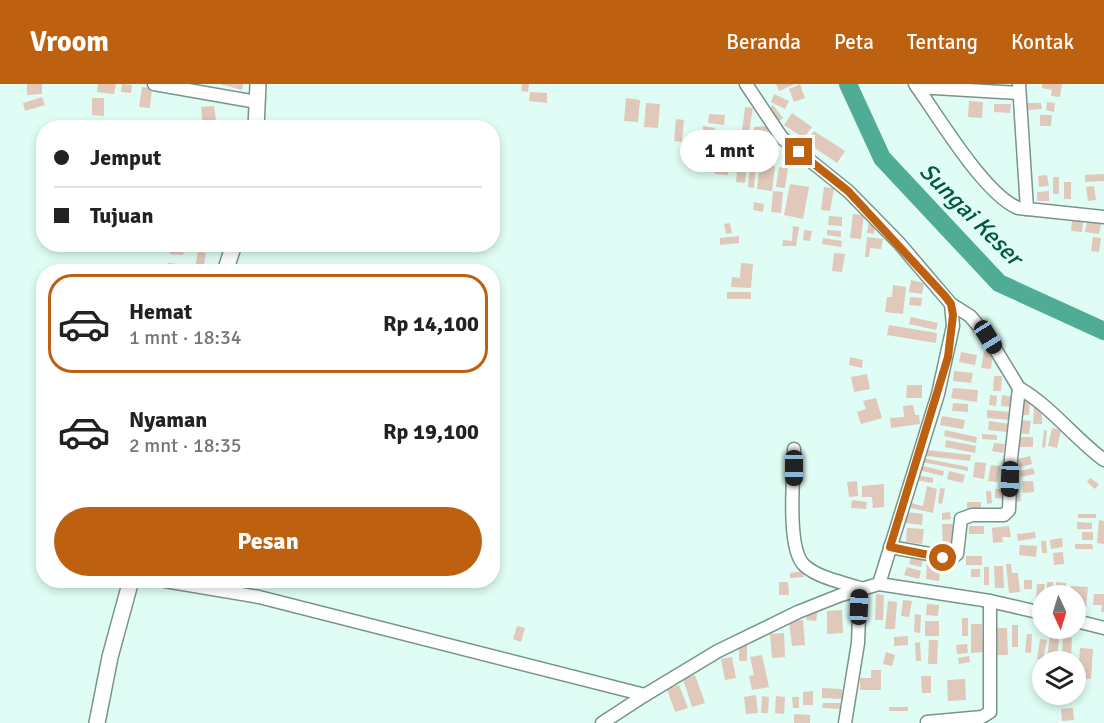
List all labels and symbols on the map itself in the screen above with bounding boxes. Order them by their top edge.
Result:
callout: 1 mnt [679,131,778,173]
route end [785,138,812,165]
water label: Sungai Keser [913,156,1031,274]
car [971,317,1005,357]
car [785,450,803,486]
car [1000,461,1020,497]
route start [929,544,956,571]
north arrow [1032,585,1086,639]
car [849,589,869,625]

